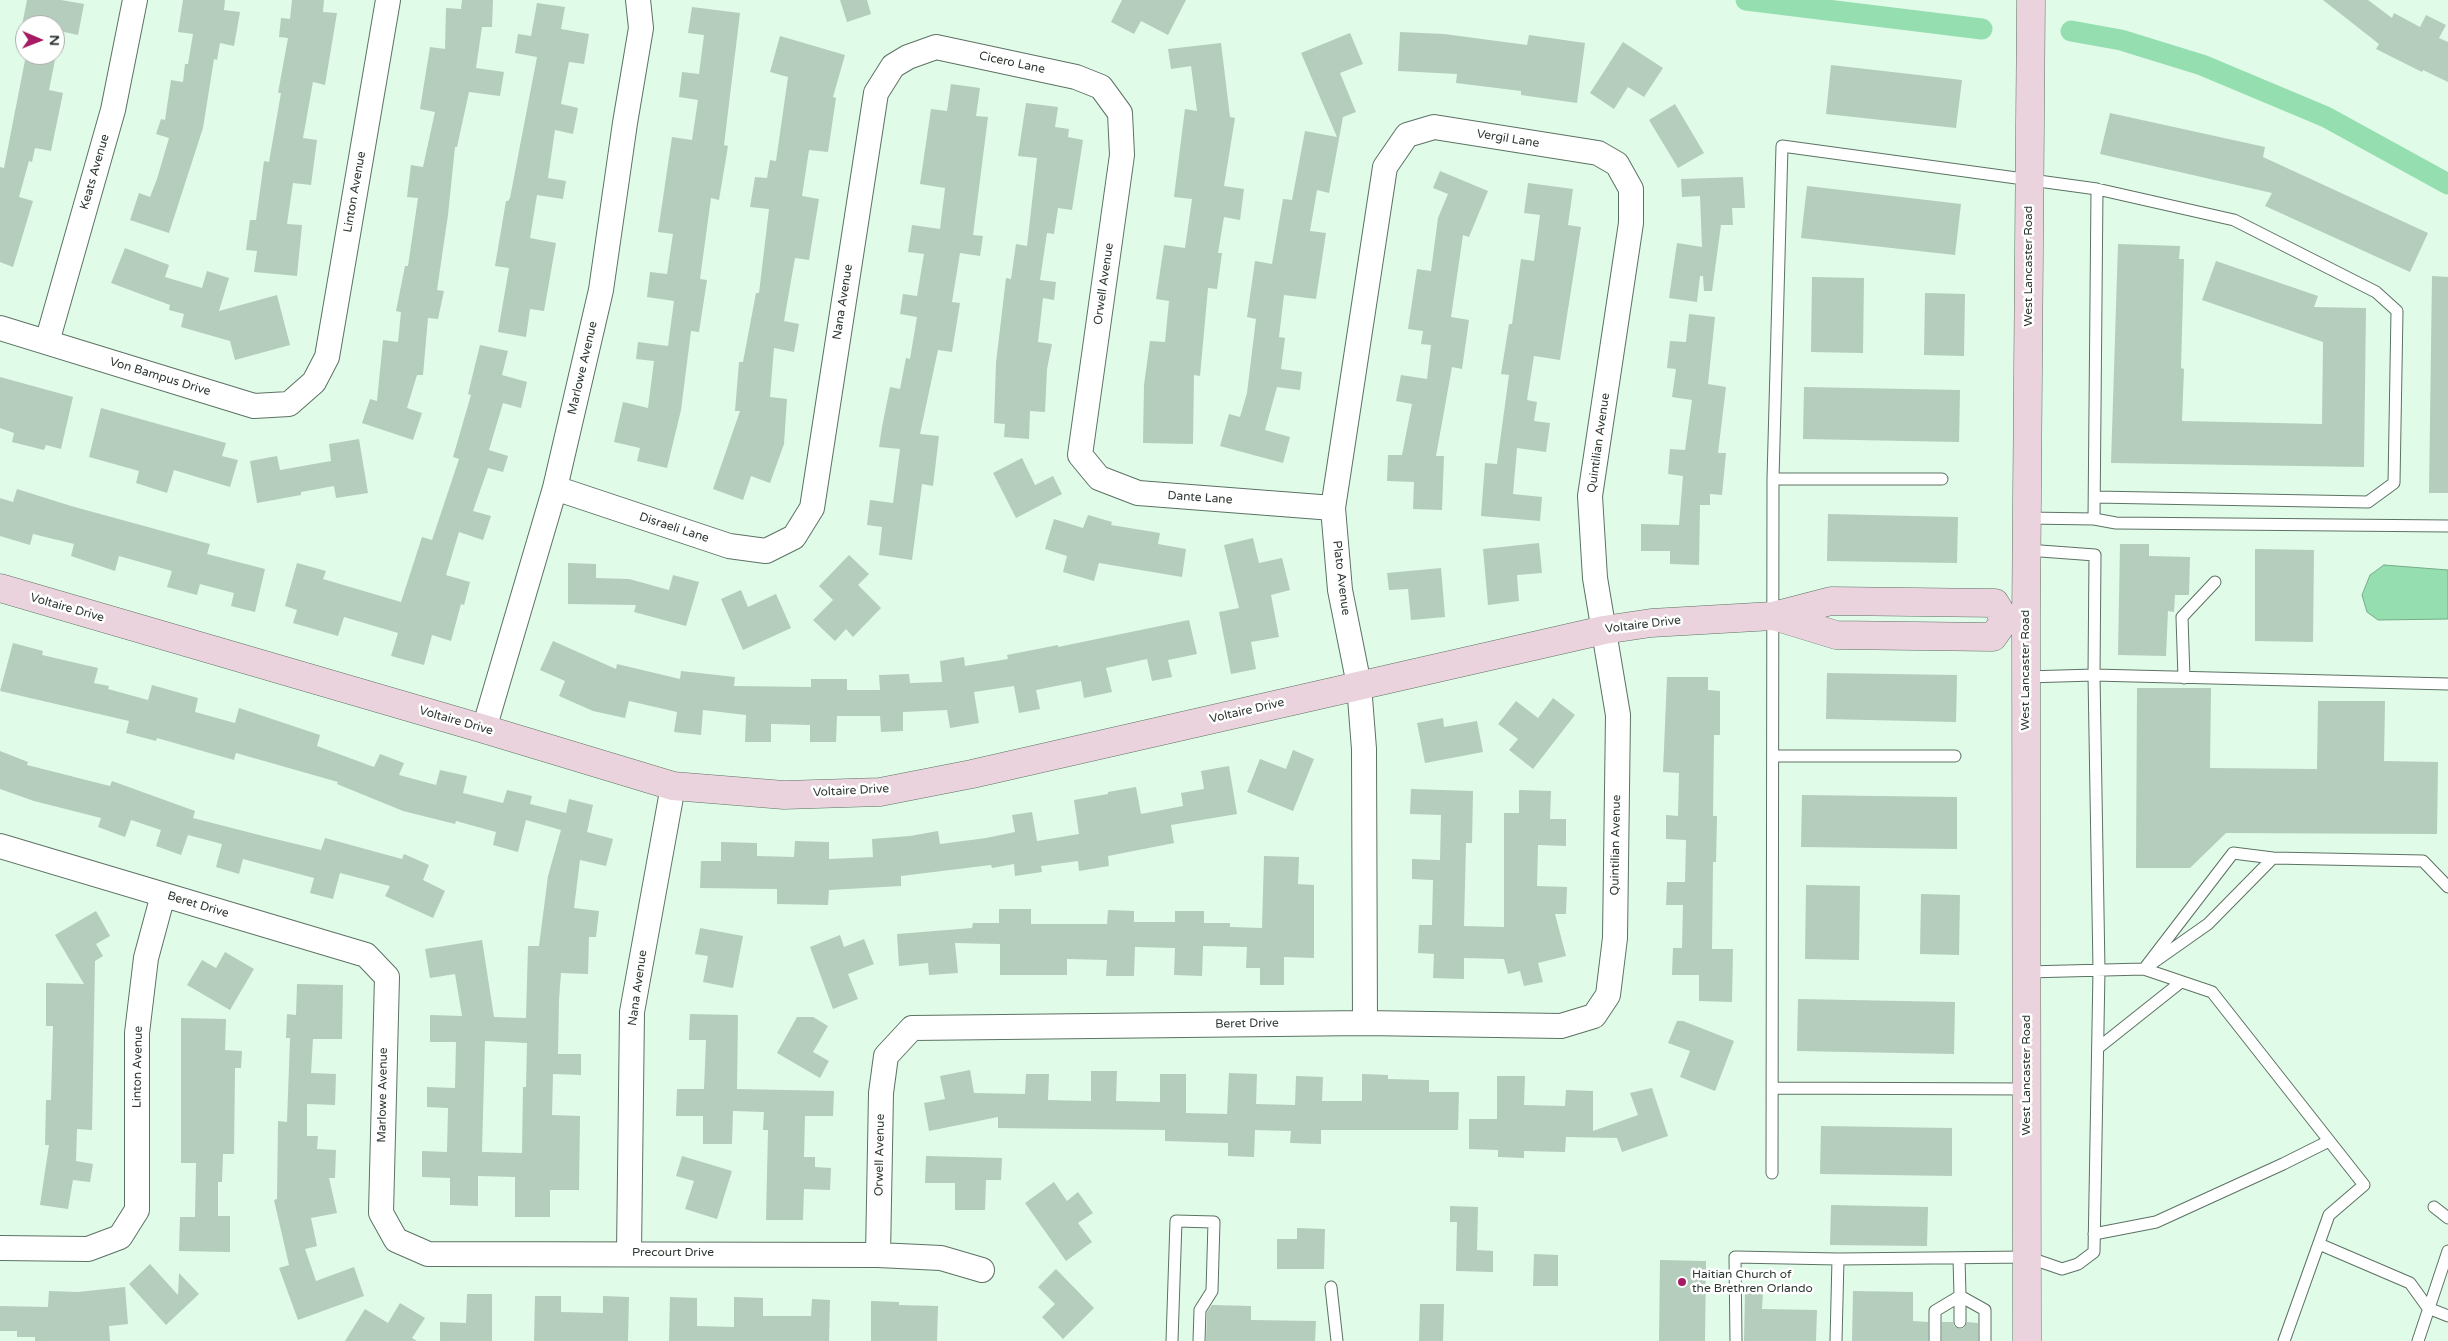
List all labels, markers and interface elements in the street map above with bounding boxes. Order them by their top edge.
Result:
north arrow [15,15,65,65]
text: N [46,34,63,46]
street label: Cicero Lane [978,49,1046,77]
street label: Vergil Lane [1476,127,1540,151]
street label: Keats Avenue [77,133,113,211]
street label: Linton Avenue [341,150,369,234]
street label: West Lancaster Road [2022,206,2036,326]
street label: Orwell Avenue [1091,242,1117,326]
street label: Nana Avenue [830,263,856,341]
street label: Marlowe Avenue [565,320,601,416]
street label: Von Bampus Drive [108,355,212,399]
street label: Quintilian Avenue [1585,392,1613,494]
street label: Dante Lane [1167,489,1233,507]
street label: Disraeli Lane [637,510,711,546]
street label: Plato Avenue [1329,540,1353,616]
street label: Voltaire Drive [28,591,106,625]
street label: West Lancaster Road [2019,610,2033,730]
street label: Voltaire Drive [1604,613,1682,637]
street label: Voltaire Drive [1208,695,1286,727]
street label: Voltaire Drive [417,704,495,738]
street label: Voltaire Drive [813,782,889,800]
street label: Quintilian Avenue [1608,794,1624,896]
street label: Beret Drive [166,889,230,921]
street label: Nana Avenue [626,949,650,1027]
street label: West Lancaster Road [2020,1015,2034,1135]
street label: Beret Drive [1215,1016,1279,1032]
street label: Linton Avenue [130,1026,146,1108]
street label: Marlowe Avenue [375,1047,391,1143]
street label: Orwell Avenue [872,1114,888,1196]
street label: Precourt Drive [632,1246,714,1260]
place label: Haitian Church of the Brethren Orlando [1692,1268,1813,1296]
marker: Haitian Church of the Brethren Orlando [1676,1276,1688,1288]

